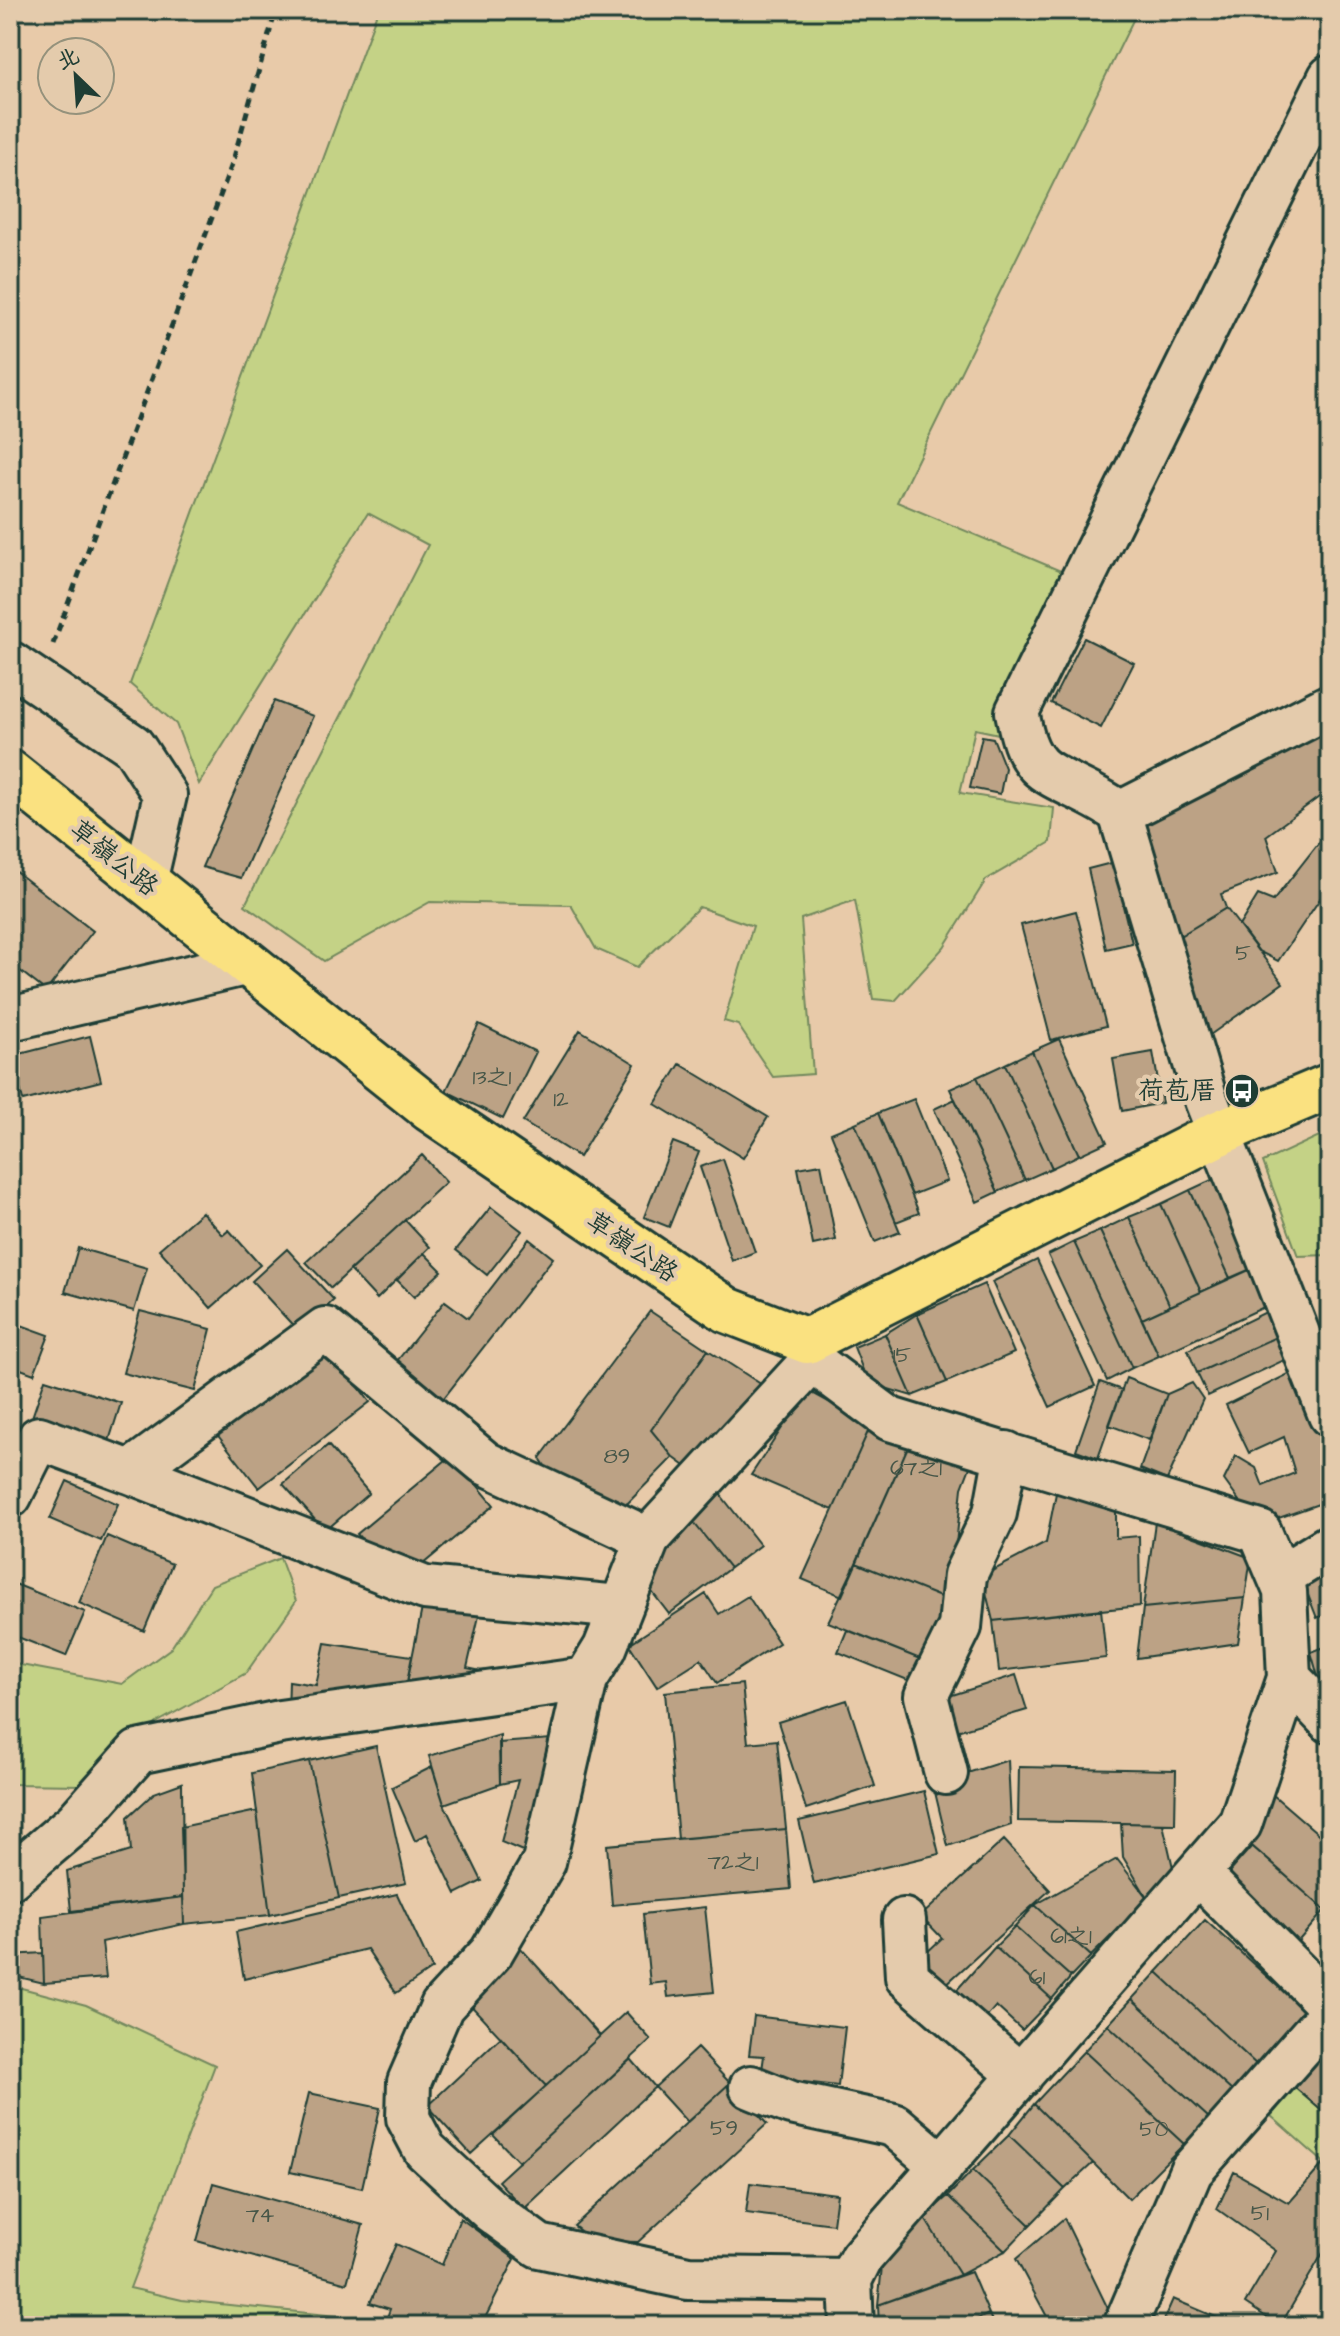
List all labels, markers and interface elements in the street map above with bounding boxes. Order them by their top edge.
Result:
north arrow [36,36,116,116]
text: 北 [52,41,85,78]
street label: 草嶺公路 [62,811,166,905]
house number: 5 [1235,938,1251,969]
house number: 13之1 [473,1062,512,1093]
bus stop icon: 荷苞厝 [1223,1072,1261,1110]
place label: 荷苞厝 [1138,1073,1216,1109]
house number: 12 [553,1084,569,1115]
street label: 草嶺公路 [579,1203,685,1291]
house number: 15 [893,1340,912,1371]
house number: 89 [604,1441,630,1472]
house number: 67之1 [890,1453,942,1484]
house number: 72之1 [708,1847,759,1878]
house number: 61之1 [1050,1921,1092,1952]
house number: 61 [1029,1962,1045,1993]
house number: 59 [710,2113,738,2144]
house number: 50 [1139,2114,1169,2145]
house number: 51 [1251,2198,1269,2229]
house number: 74 [246,2200,274,2231]

